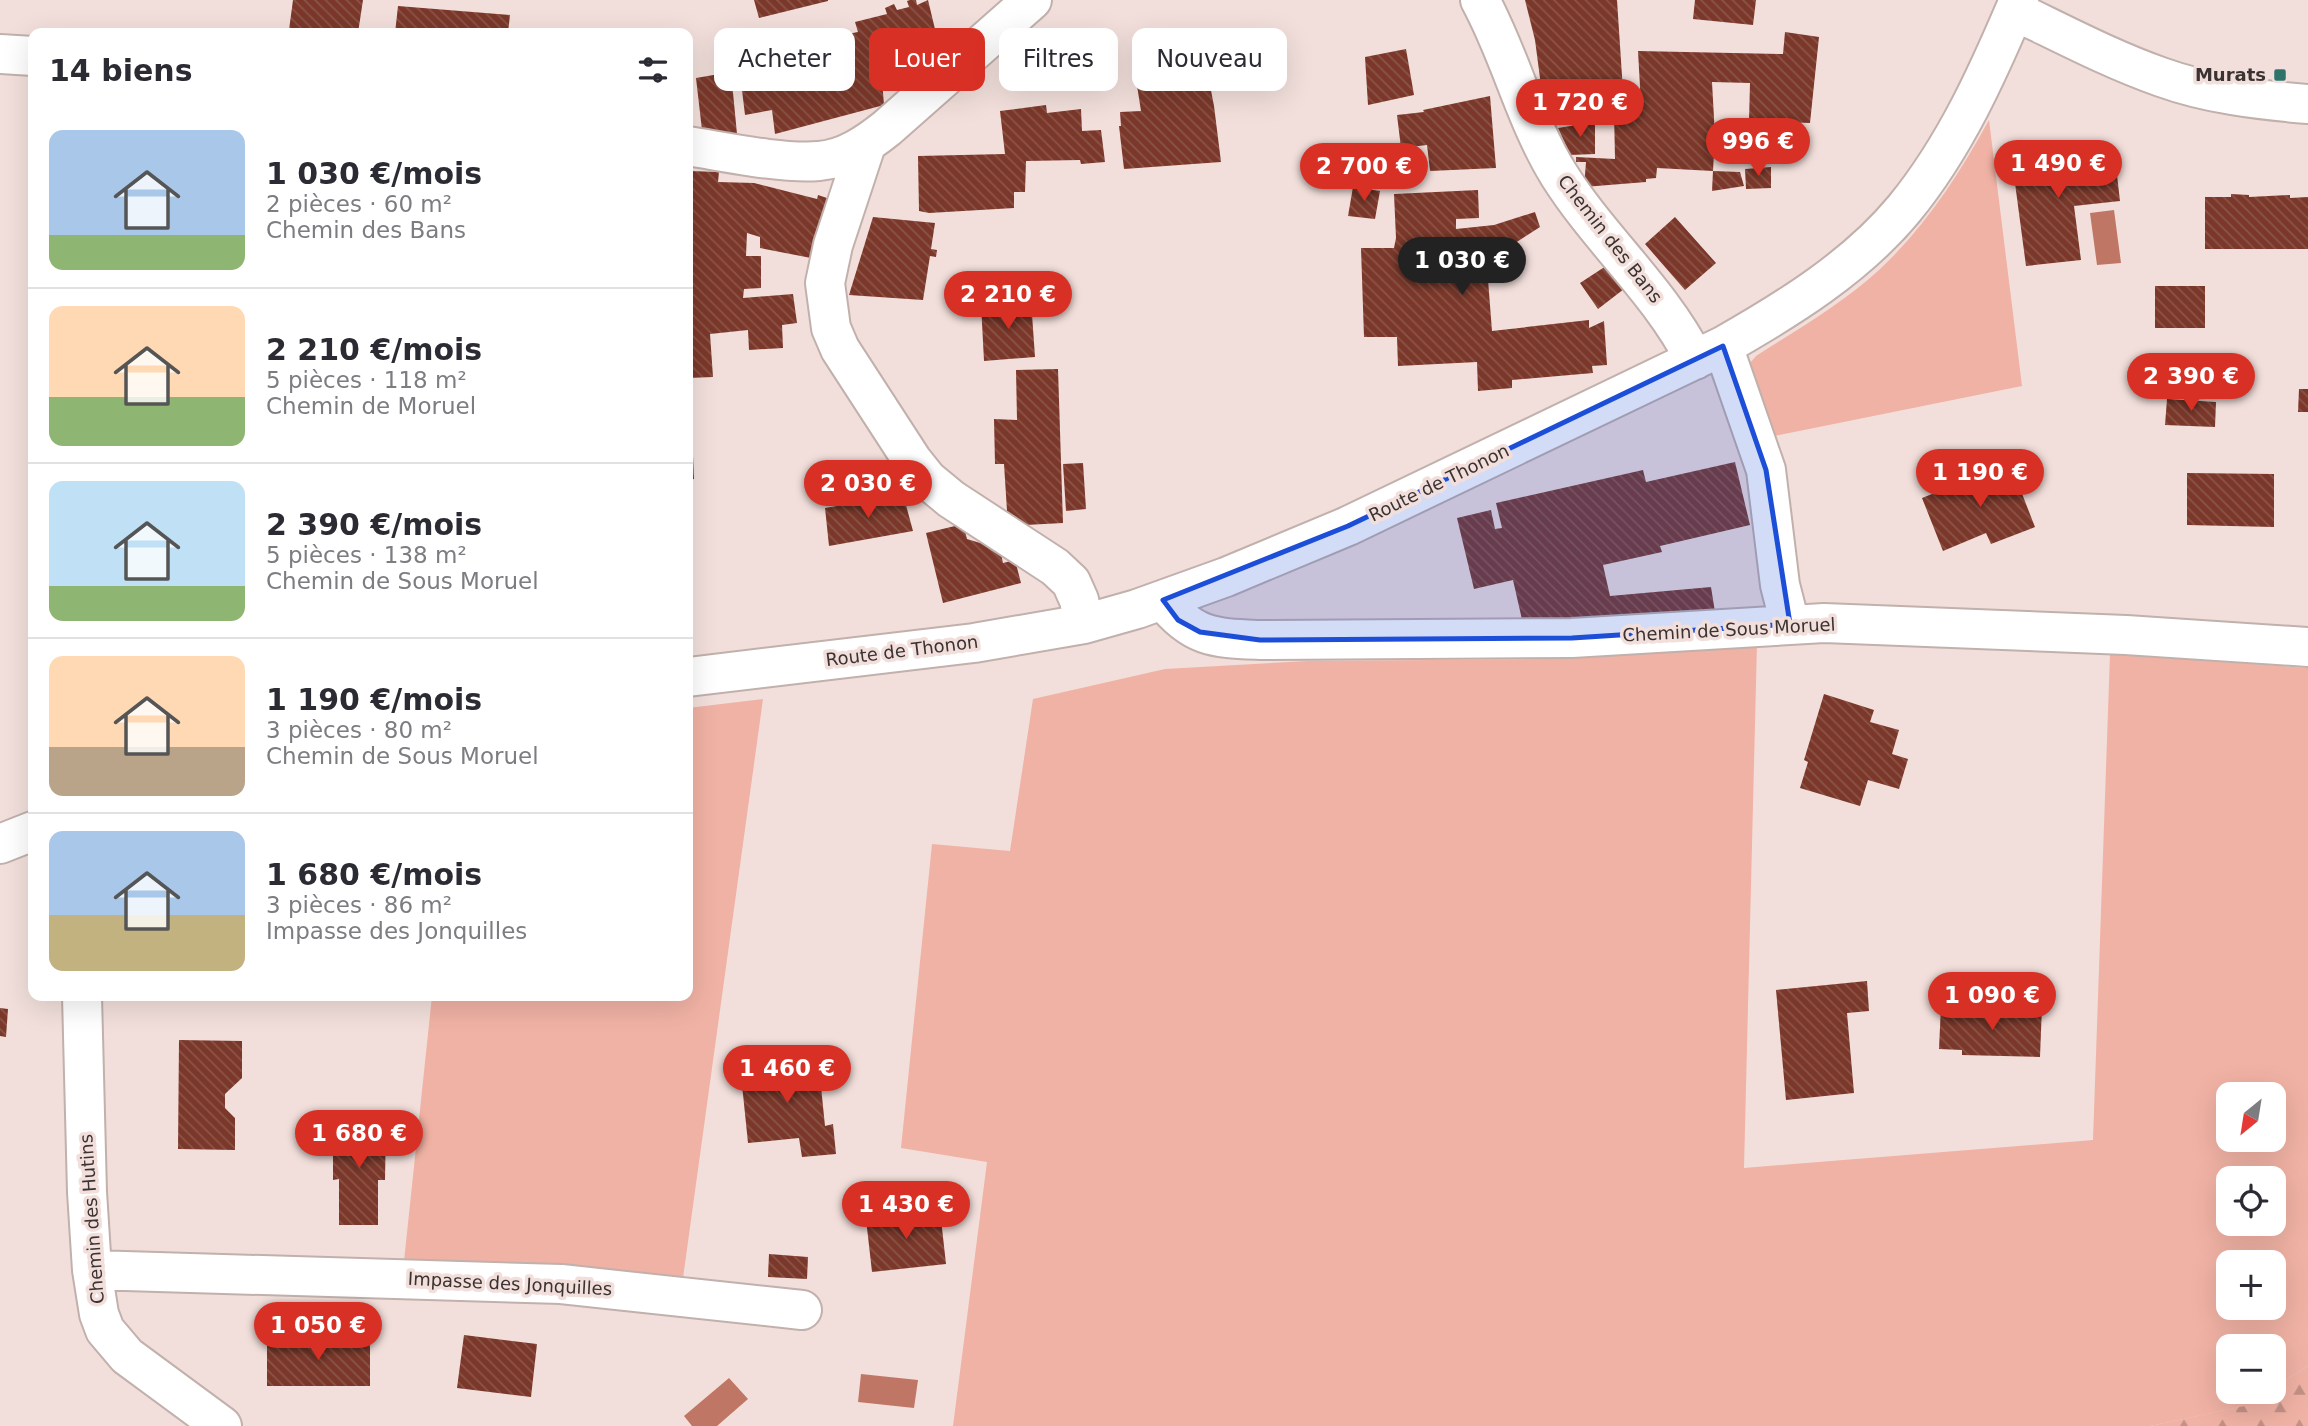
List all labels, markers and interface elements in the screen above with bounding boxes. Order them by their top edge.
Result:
chip: Acheter [714,28,855,91]
chip: Louer [869,28,985,91]
chip: Filtres [999,28,1118,91]
chip: Nouveau [1132,28,1287,91]
icon: filters [634,51,672,89]
text: 14 biens [49,53,193,88]
place label: Murats [2195,64,2266,85]
marker: Murats [2272,67,2288,83]
pin: 1 720 € [1515,80,1645,139]
text: 1 720 € [1532,89,1628,115]
pin: 996 € [1709,118,1807,178]
text: 996 € [1722,128,1794,154]
pin: 1 490 € [1993,140,2123,200]
pin: 2 700 € [1299,144,1429,203]
text: 1 490 € [2010,150,2106,176]
text: 2 700 € [1316,153,1412,179]
text: 1 030 €/mois [266,156,482,191]
icon: home [105,158,189,242]
street label: Chemin des Bans [1554,171,1667,307]
text: 2 pièces · 60 m² [266,191,452,217]
text: Chemin des Bans [266,217,466,243]
pin: 1 030 € [1397,238,1527,297]
text: 1 030 € [1414,247,1510,273]
pin: 2 210 € [943,272,1073,331]
text: 2 210 € [960,281,1056,307]
text: 2 210 €/mois [266,332,482,367]
icon: home [105,334,189,418]
pin: 2 390 € [2126,354,2256,413]
text: 2 390 € [2143,363,2239,389]
text: 5 pièces · 118 m² [266,367,467,393]
text: Chemin de Moruel [266,393,476,419]
street label: Route de Thonon [1365,439,1512,526]
pin: 1 190 € [1915,449,2045,509]
text: 1 190 € [1932,459,2028,485]
pin: 2 030 € [803,461,933,520]
text: 2 030 € [820,470,916,496]
text: 2 390 €/mois [266,507,482,542]
icon: home [105,509,189,593]
text: 5 pièces · 138 m² [266,542,467,568]
text: Chemin de Sous Moruel [266,568,539,594]
street label: Chemin de Sous Moruel [1622,613,1836,646]
street label: Route de Thonon [825,631,979,670]
text: 1 190 €/mois [266,682,482,717]
icon: home [105,684,189,768]
text: 3 pièces · 80 m² [266,717,452,743]
text: Chemin de Sous Moruel [266,743,539,769]
text: 1 680 €/mois [266,857,482,892]
icon: home [105,859,189,943]
text: 3 pièces · 86 m² [266,892,452,918]
text: Impasse des Jonquilles [266,918,527,944]
pin: 1 090 € [1927,972,2057,1032]
text: 1 090 € [1944,982,2040,1008]
pin: 1 460 € [722,1046,852,1105]
text: 1 460 € [739,1055,835,1081]
north arrow [2216,1082,2286,1152]
map controls [2216,1082,2286,1404]
pin: 1 680 € [294,1110,424,1170]
text: 1 680 € [311,1120,407,1146]
street label: Chemin des Hutins [75,1133,108,1305]
button: locate [2216,1166,2286,1236]
pin: 1 430 € [841,1182,971,1241]
text: 1 430 € [858,1191,954,1217]
button: + [2216,1250,2286,1320]
street label: Impasse des Jonquilles [407,1268,613,1299]
pin: 1 050 € [253,1302,383,1362]
text: 1 050 € [270,1312,366,1338]
button: − [2216,1334,2286,1404]

